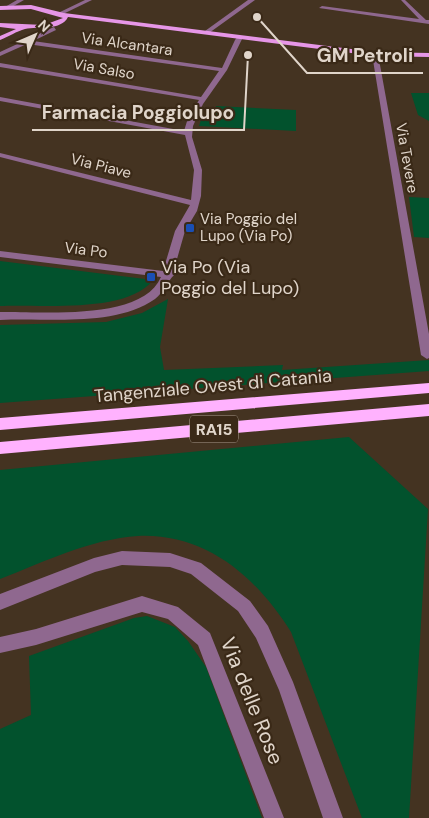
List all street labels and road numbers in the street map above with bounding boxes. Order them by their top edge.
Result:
street label: Via Alcantara [80,28,174,60]
street label: Via Salso [72,54,137,84]
street label: Via Tevere [391,121,423,195]
street label: Via Piave [68,149,134,183]
street label: Via Po [63,237,109,263]
street label: Tangenziale Ovest di Catania [93,364,333,408]
road number: RA15 [190,416,238,442]
street label: Via delle Rose [214,633,290,769]

